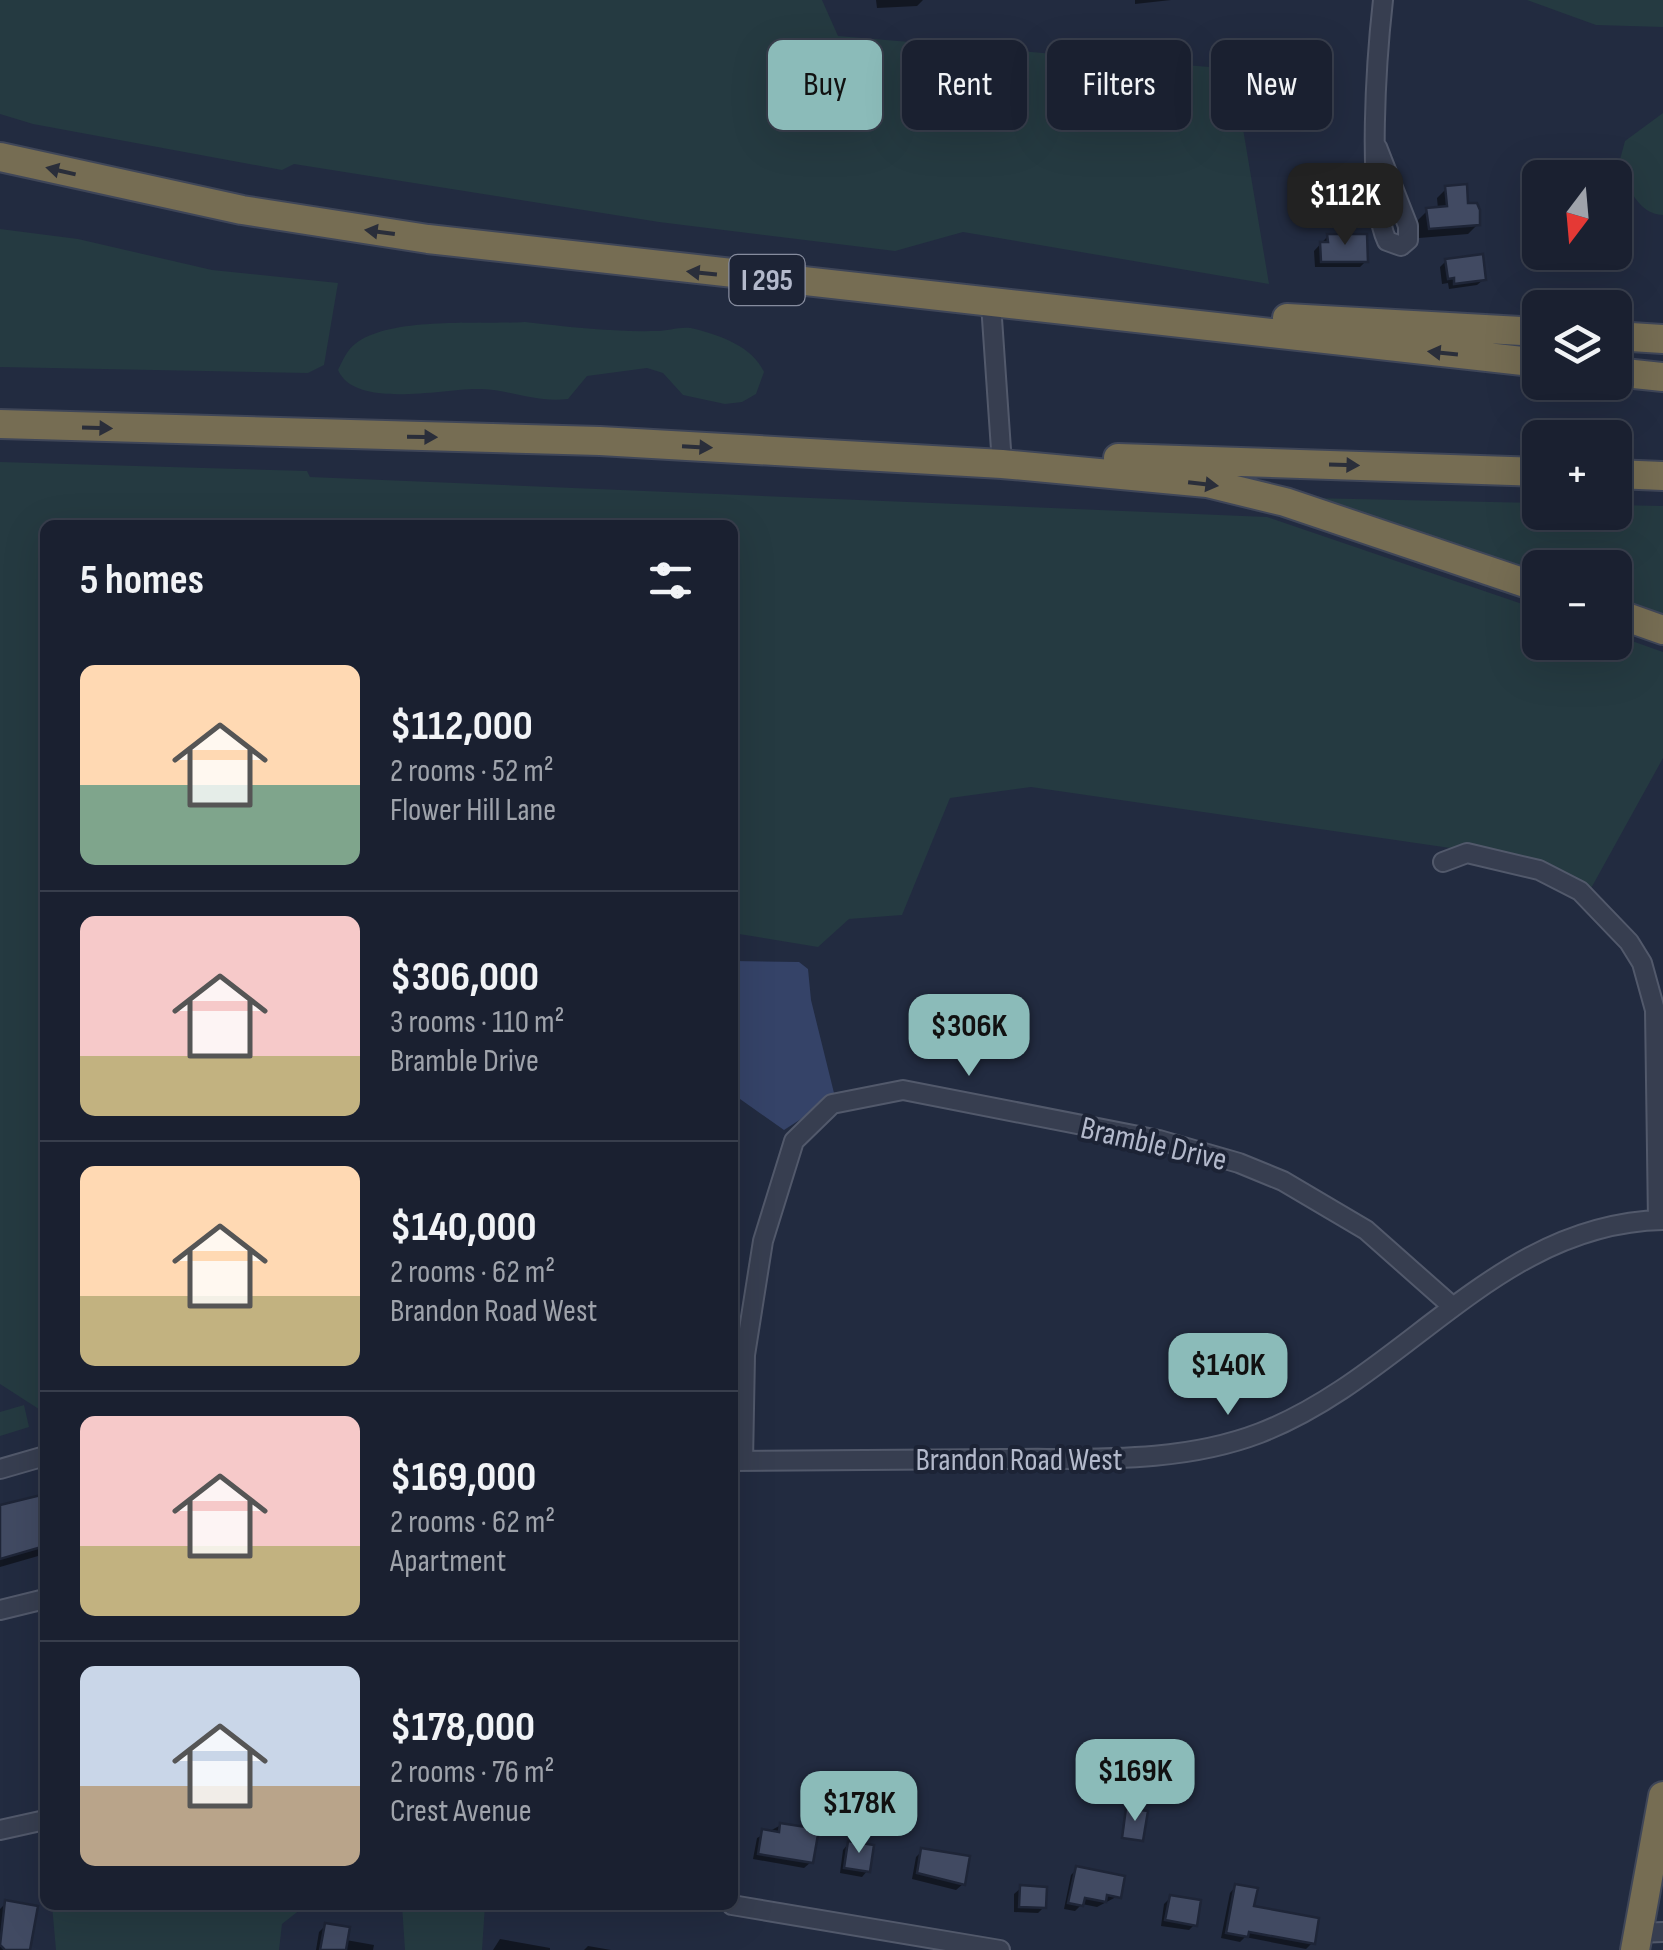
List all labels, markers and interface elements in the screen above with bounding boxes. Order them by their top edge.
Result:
chip: Buy [768,40,882,130]
chip: Rent [902,40,1027,130]
chip: Filters [1047,40,1191,130]
chip: New [1211,40,1332,130]
north arrow [1522,160,1632,270]
map controls [1522,160,1632,660]
one-way arrow [45,163,76,178]
pin: $112K [1275,163,1415,248]
text: $112K [1309,176,1381,215]
one-way arrow [364,224,395,240]
road number: I 295 [730,255,804,305]
one-way arrow [686,265,718,281]
button: layers [1522,290,1632,400]
one-way arrow [1427,345,1458,361]
one-way arrow [82,420,114,436]
button: + [1522,420,1632,530]
one-way arrow [407,430,439,446]
one-way arrow [682,439,714,455]
one-way arrow [1328,457,1360,473]
one-way arrow [1188,476,1220,492]
button: − [1522,550,1632,660]
icon: filters [643,553,698,608]
text: 5 homes [80,555,204,606]
text: $112,000 [390,701,533,752]
icon: home [160,705,280,825]
text: 2 rooms · 52 m² [390,752,554,791]
text: Flower Hill Lane [390,791,556,830]
text: $306,000 [390,952,539,1003]
icon: home [160,956,280,1076]
pin: $306K [899,994,1039,1079]
text: 3 rooms · 110 m² [390,1003,565,1042]
text: $306K [931,1007,1007,1046]
text: Bramble Drive [390,1042,539,1081]
street label: Bramble Drive [1077,1109,1231,1180]
text: $140,000 [390,1202,536,1253]
icon: home [160,1206,280,1326]
text: 2 rooms · 62 m² [390,1253,555,1292]
text: Brandon Road West [390,1292,597,1331]
pin: $140K [1158,1333,1298,1418]
text: $140K [1190,1346,1266,1385]
street label: Brandon Road West [915,1441,1123,1480]
text: $169,000 [390,1452,536,1503]
icon: home [160,1456,280,1576]
text: 2 rooms · 62 m² [390,1503,555,1542]
text: Apartment [390,1542,506,1581]
text: $178,000 [390,1702,535,1753]
icon: home [160,1706,280,1826]
pin: $169K [1065,1739,1205,1824]
text: $169K [1098,1752,1172,1791]
text: 2 rooms · 76 m² [390,1753,554,1792]
pin: $178K [789,1771,929,1856]
text: $178K [822,1784,896,1823]
text: Crest Avenue [390,1792,532,1831]

